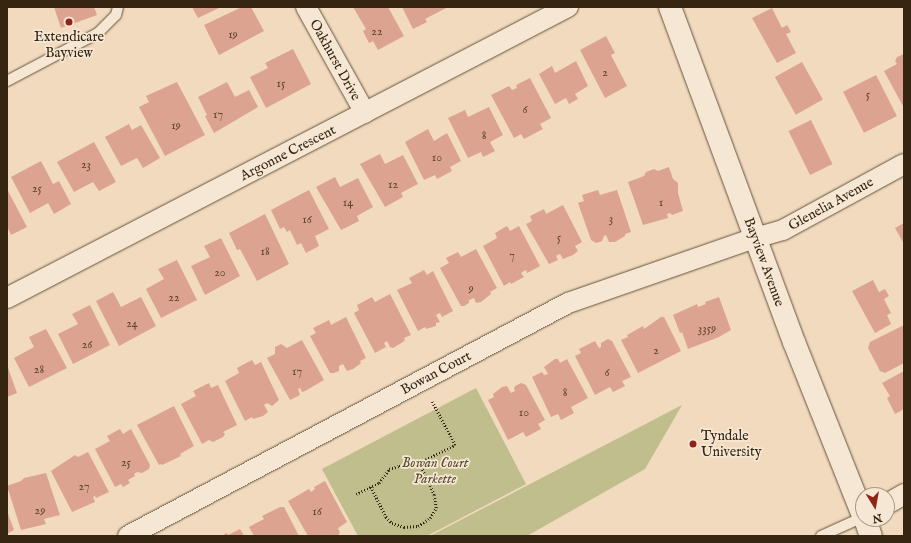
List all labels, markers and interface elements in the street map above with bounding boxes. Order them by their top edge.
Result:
street label: Oakhurst Drive [306,16,364,104]
marker: Extendicare Bayview [64,17,74,27]
house number: 22 [371,25,383,39]
house number: 19 [228,28,238,42]
place label: Extendicare Bayview [34,29,104,62]
house number: 2 [602,66,608,80]
house number: 15 [277,77,285,91]
house number: 5 [866,88,870,102]
house number: 6 [522,103,528,117]
house number: 17 [213,108,223,122]
house number: 19 [171,119,181,133]
street label: Argonne Crescent [237,122,339,184]
house number: 8 [482,129,486,143]
house number: 10 [432,151,442,165]
house number: 23 [81,158,91,172]
street label: Glenelia Avenue [786,174,876,234]
house number: 12 [388,178,398,192]
house number: 25 [32,182,42,196]
house number: 14 [343,196,353,210]
house number: 1 [659,196,663,210]
house number: 3 [609,212,613,226]
house number: 16 [302,213,312,227]
street label: Bayview Avenue [740,215,788,309]
house number: 5 [557,231,561,245]
house number: 18 [260,245,270,259]
house number: 7 [509,249,515,263]
house number: 20 [214,266,226,280]
house number: 9 [468,282,474,296]
house number: 22 [168,291,180,305]
house number: 24 [126,317,138,331]
house number: 3359 [698,322,716,336]
house number: 26 [82,338,92,352]
house number: 2 [653,344,659,358]
street label: Bowan Court [398,347,474,399]
house number: 28 [34,363,44,377]
house number: 17 [292,365,302,379]
house number: 6 [604,366,610,380]
house number: 8 [563,386,567,400]
house number: 10 [519,406,529,420]
place label: Tyndale University [701,428,762,460]
marker: Tyndale University [688,439,698,449]
park label: Bowan Court Parkette [402,455,468,488]
house number: 25 [121,456,131,470]
house number: 27 [78,480,90,494]
north arrow [855,487,895,527]
house number: 29 [35,504,45,518]
house number: 16 [312,505,322,519]
text: N [871,510,883,526]

